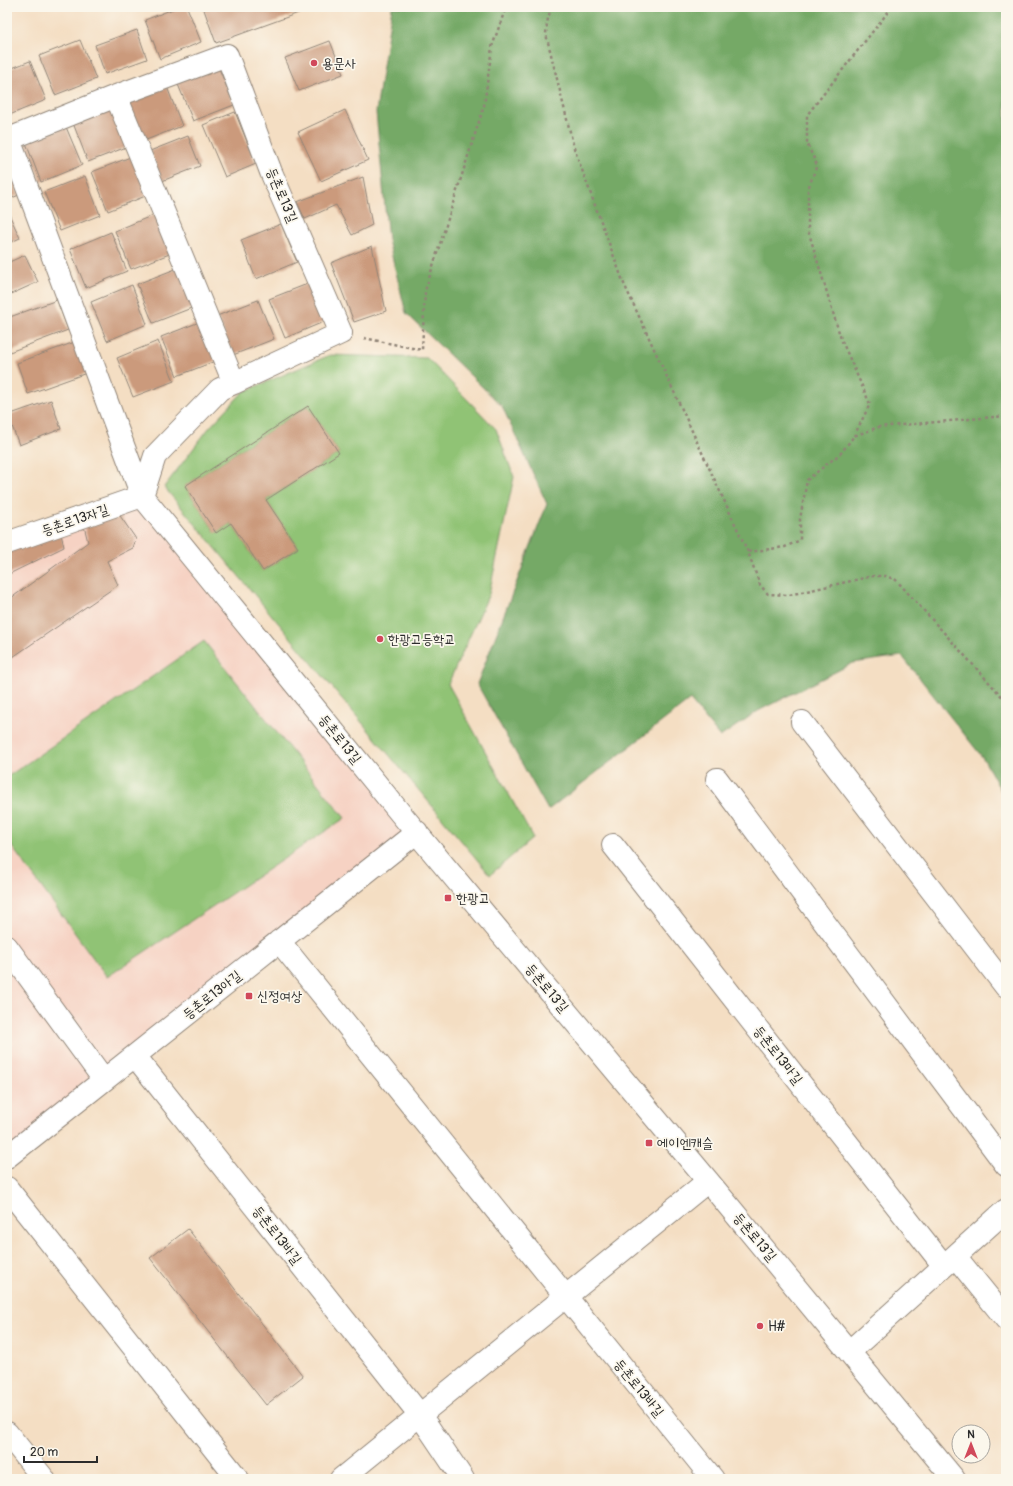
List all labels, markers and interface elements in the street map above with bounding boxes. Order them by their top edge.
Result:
place label: 용문사 [322,55,357,72]
marker: 용문사 [309,58,319,68]
street label: 등촌로13길 [263,165,302,226]
street label: 등촌로13자길 [39,500,111,539]
place label: 한광고등학교 [388,631,456,648]
marker: 한광고등학교 [375,634,385,644]
street label: 등촌로13길 [315,711,365,768]
place label: 한광고 [456,890,490,907]
marker: 한광고 [443,893,453,903]
street label: 등촌로13길 [522,960,573,1016]
street label: 등촌로13아길 [179,966,245,1023]
place label: 신정여상 [257,988,303,1005]
marker: 신정여상 [244,991,254,1001]
street label: 등촌로13마길 [750,1022,807,1088]
place label: 에이엔캐슬 [657,1135,713,1152]
marker: 에이엔캐슬 [644,1138,654,1148]
street label: 등촌로13바길 [249,1202,306,1268]
street label: 등촌로13길 [730,1209,781,1265]
place label: H# [768,1318,786,1335]
marker: H# [755,1321,765,1331]
street label: 등촌로13바길 [610,1356,668,1421]
north arrow [951,1424,991,1464]
text: N [967,1428,975,1441]
scale bar [24,1438,97,1464]
text: 20 m [30,1445,59,1460]

